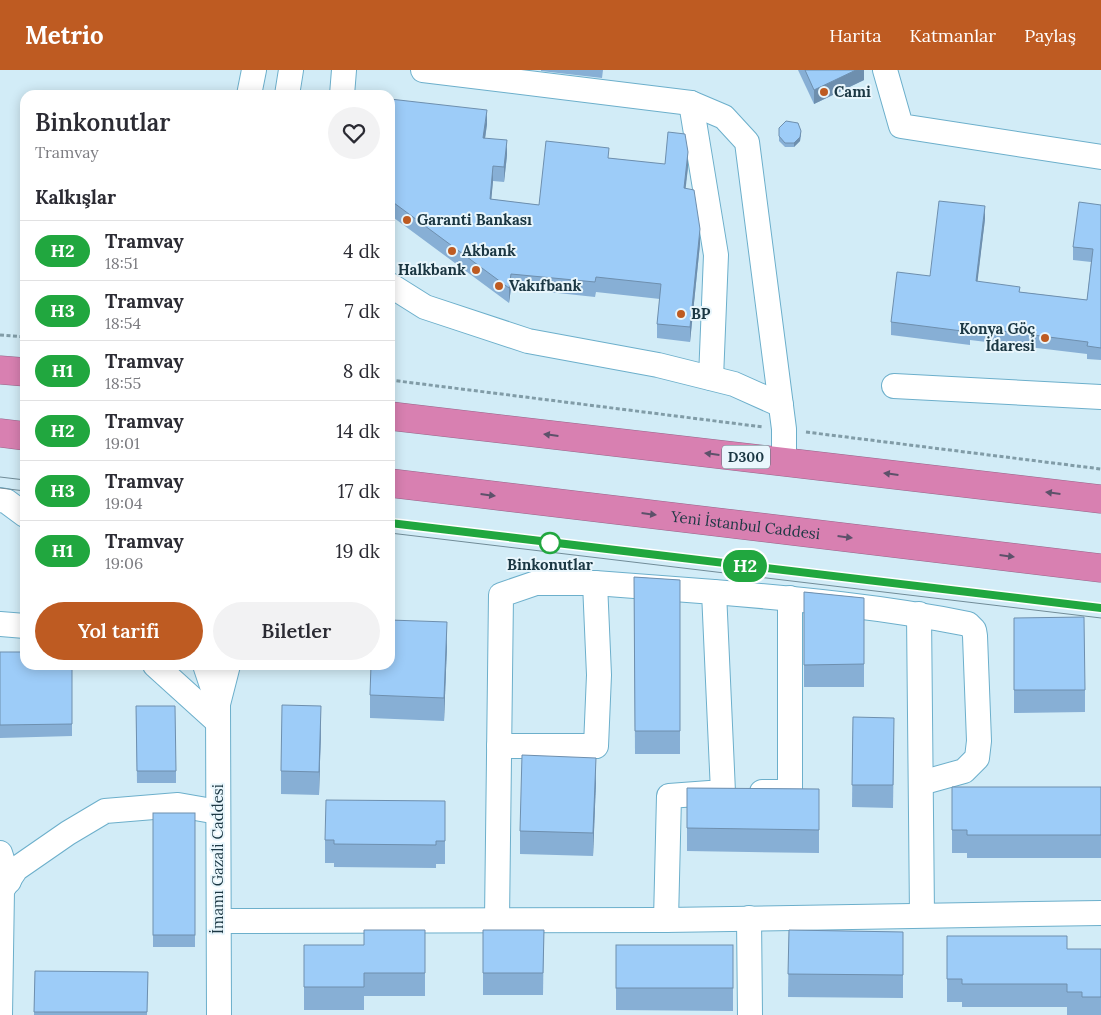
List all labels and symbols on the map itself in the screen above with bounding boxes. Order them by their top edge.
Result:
place label: Cami [834,82,871,101]
marker: Cami [818,86,830,98]
place label: Garanti Bankası [417,210,532,229]
marker: Garanti Bankası [401,214,413,226]
place label: Akbank [462,241,516,260]
marker: Akbank [446,245,458,257]
place label: Halkbank [398,260,466,279]
marker: Halkbank [470,264,482,276]
place label: Vakıfbank [509,276,582,295]
marker: Vakıfbank [493,280,505,292]
place label: BP [691,304,711,323]
marker: BP [675,308,687,320]
place label: Konya Göç İdaresi [959,319,1035,355]
marker: Konya Göç İdaresi [1039,332,1051,344]
one-way arrow [543,431,559,439]
road number: D300 [722,446,770,468]
one-way arrow [704,449,720,457]
one-way arrow [883,470,899,478]
one-way arrow [1044,489,1060,497]
one-way arrow [480,491,496,499]
street label: Yeni İstanbul Caddesi [669,507,821,543]
one-way arrow [641,510,657,518]
marker: Binkonutlar [539,532,561,554]
one-way arrow [837,533,853,541]
line badge: H2 [722,550,768,582]
one-way arrow [999,552,1015,560]
place label: Binkonutlar [507,555,594,574]
street label: İmamı Gazali Caddesi [208,784,227,934]

